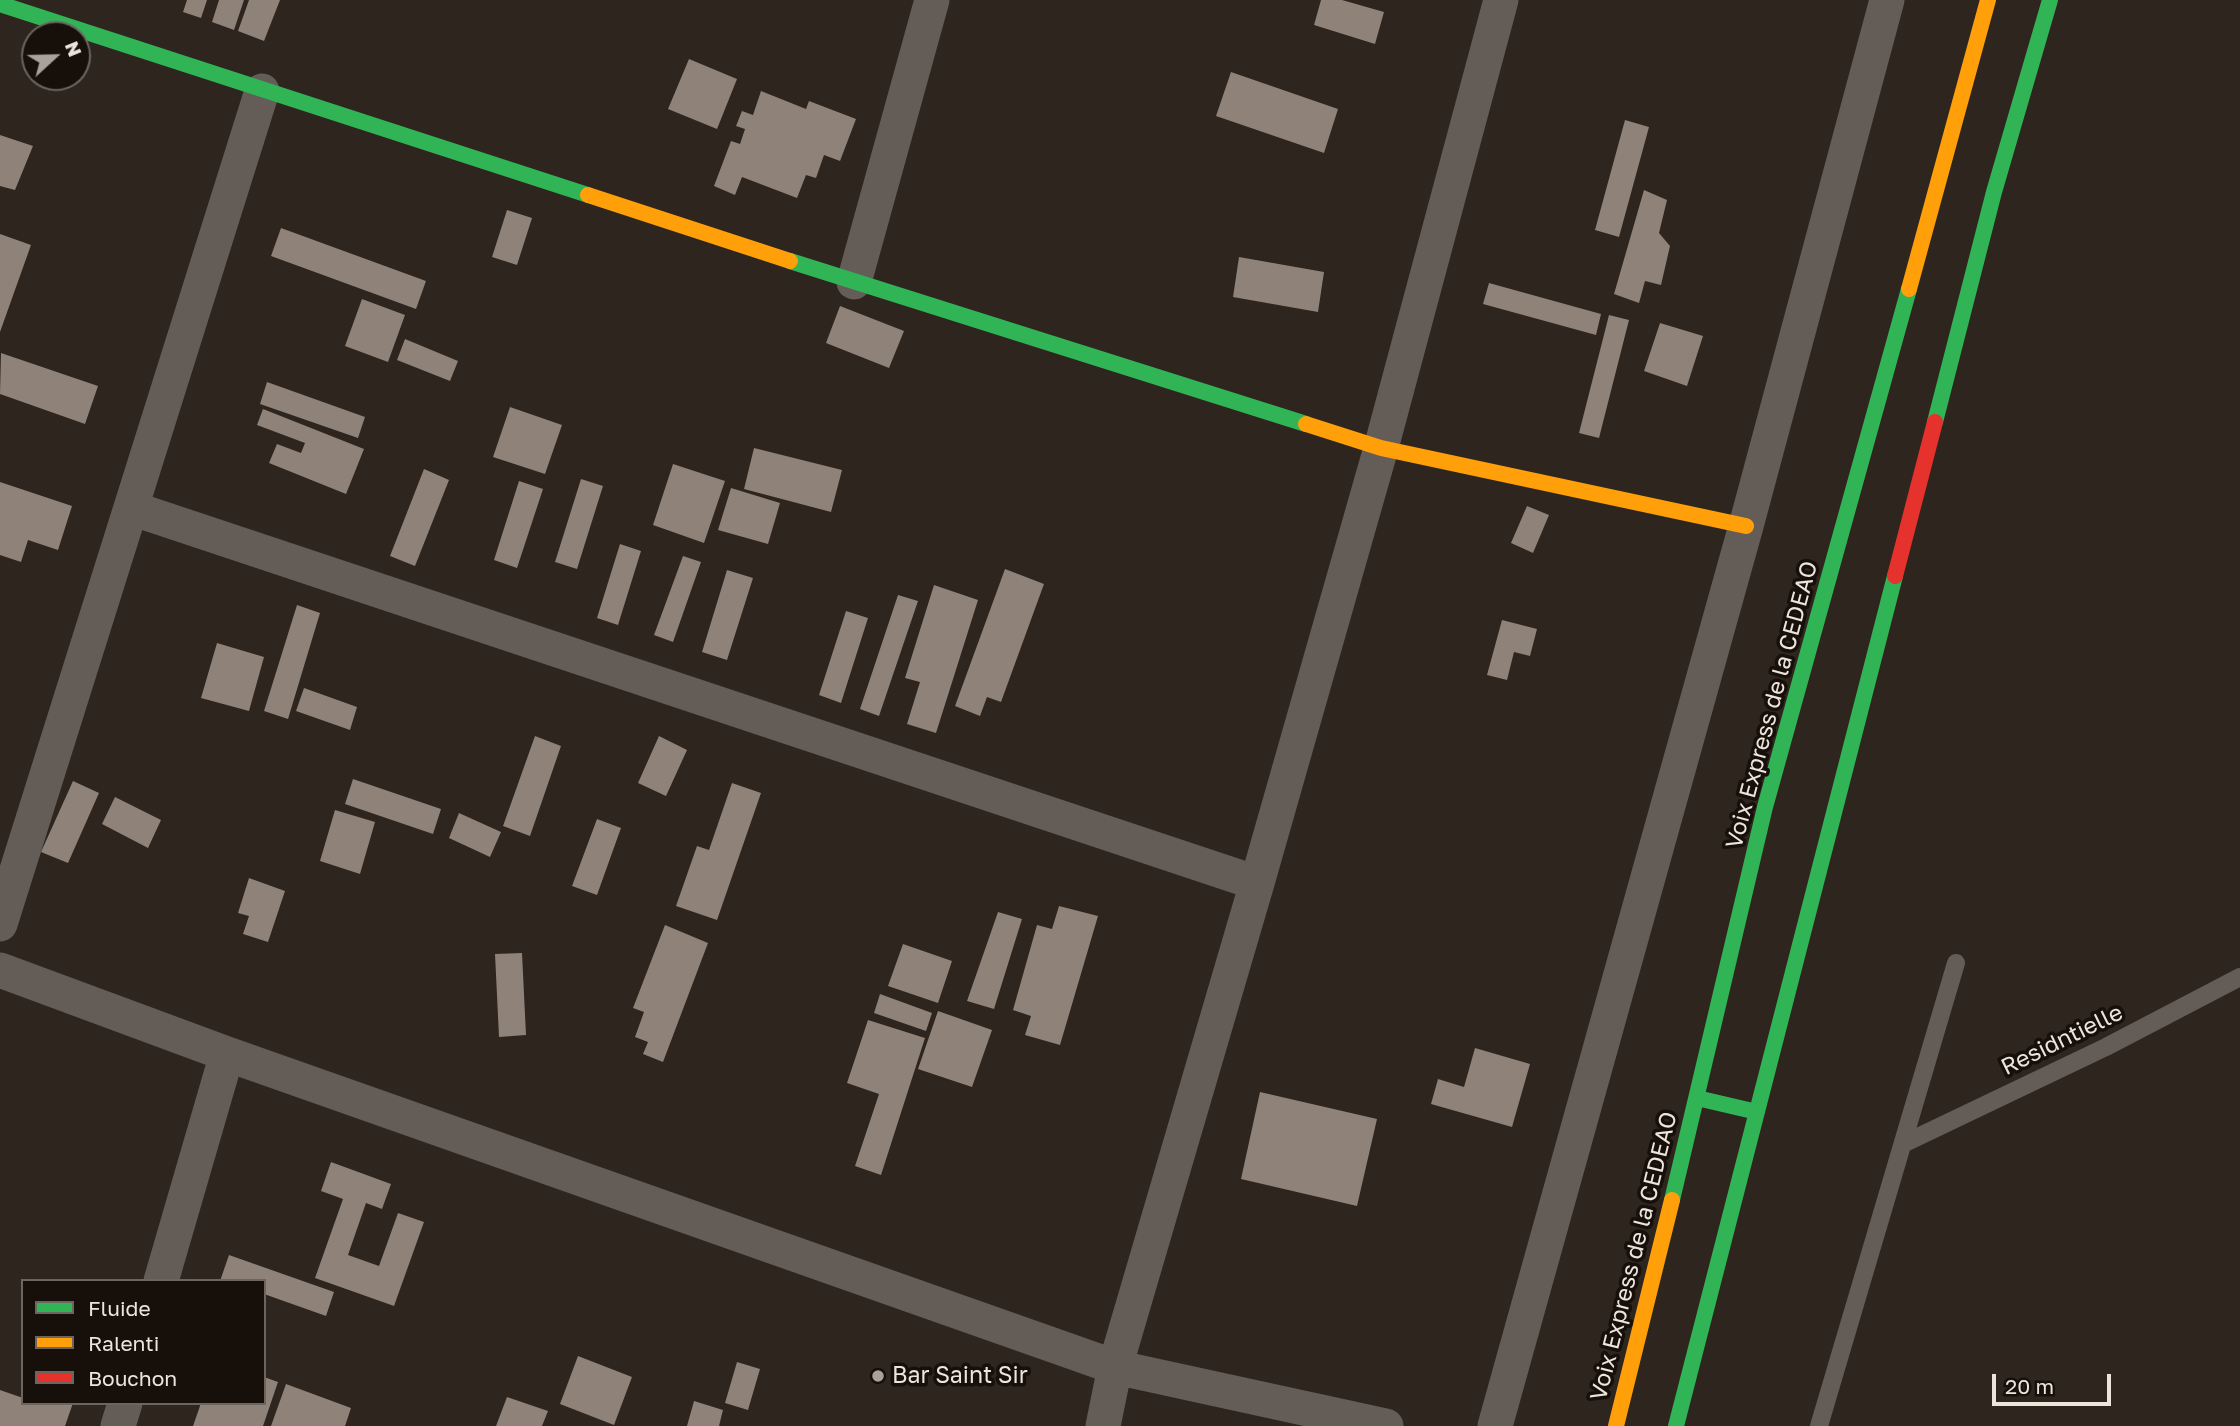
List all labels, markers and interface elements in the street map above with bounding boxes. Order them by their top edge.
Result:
north arrow [21,21,91,91]
text: N [61,38,87,60]
street label: Voix Express de la CEDEAO [1720,558,1824,852]
street label: Residntielle [1997,999,2127,1081]
street label: Voix Express de la CEDEAO [1585,1109,1683,1403]
legend [21,1279,266,1405]
text: Fluide [88,1295,151,1321]
text: Ralenti [88,1330,159,1356]
scale bar [1995,1360,2114,1404]
place label: Bar Saint Sir [892,1362,1028,1390]
text: Bouchon [88,1365,177,1391]
marker: Bar Saint Sir [870,1368,886,1384]
text: 20 m [2005,1373,2054,1399]

